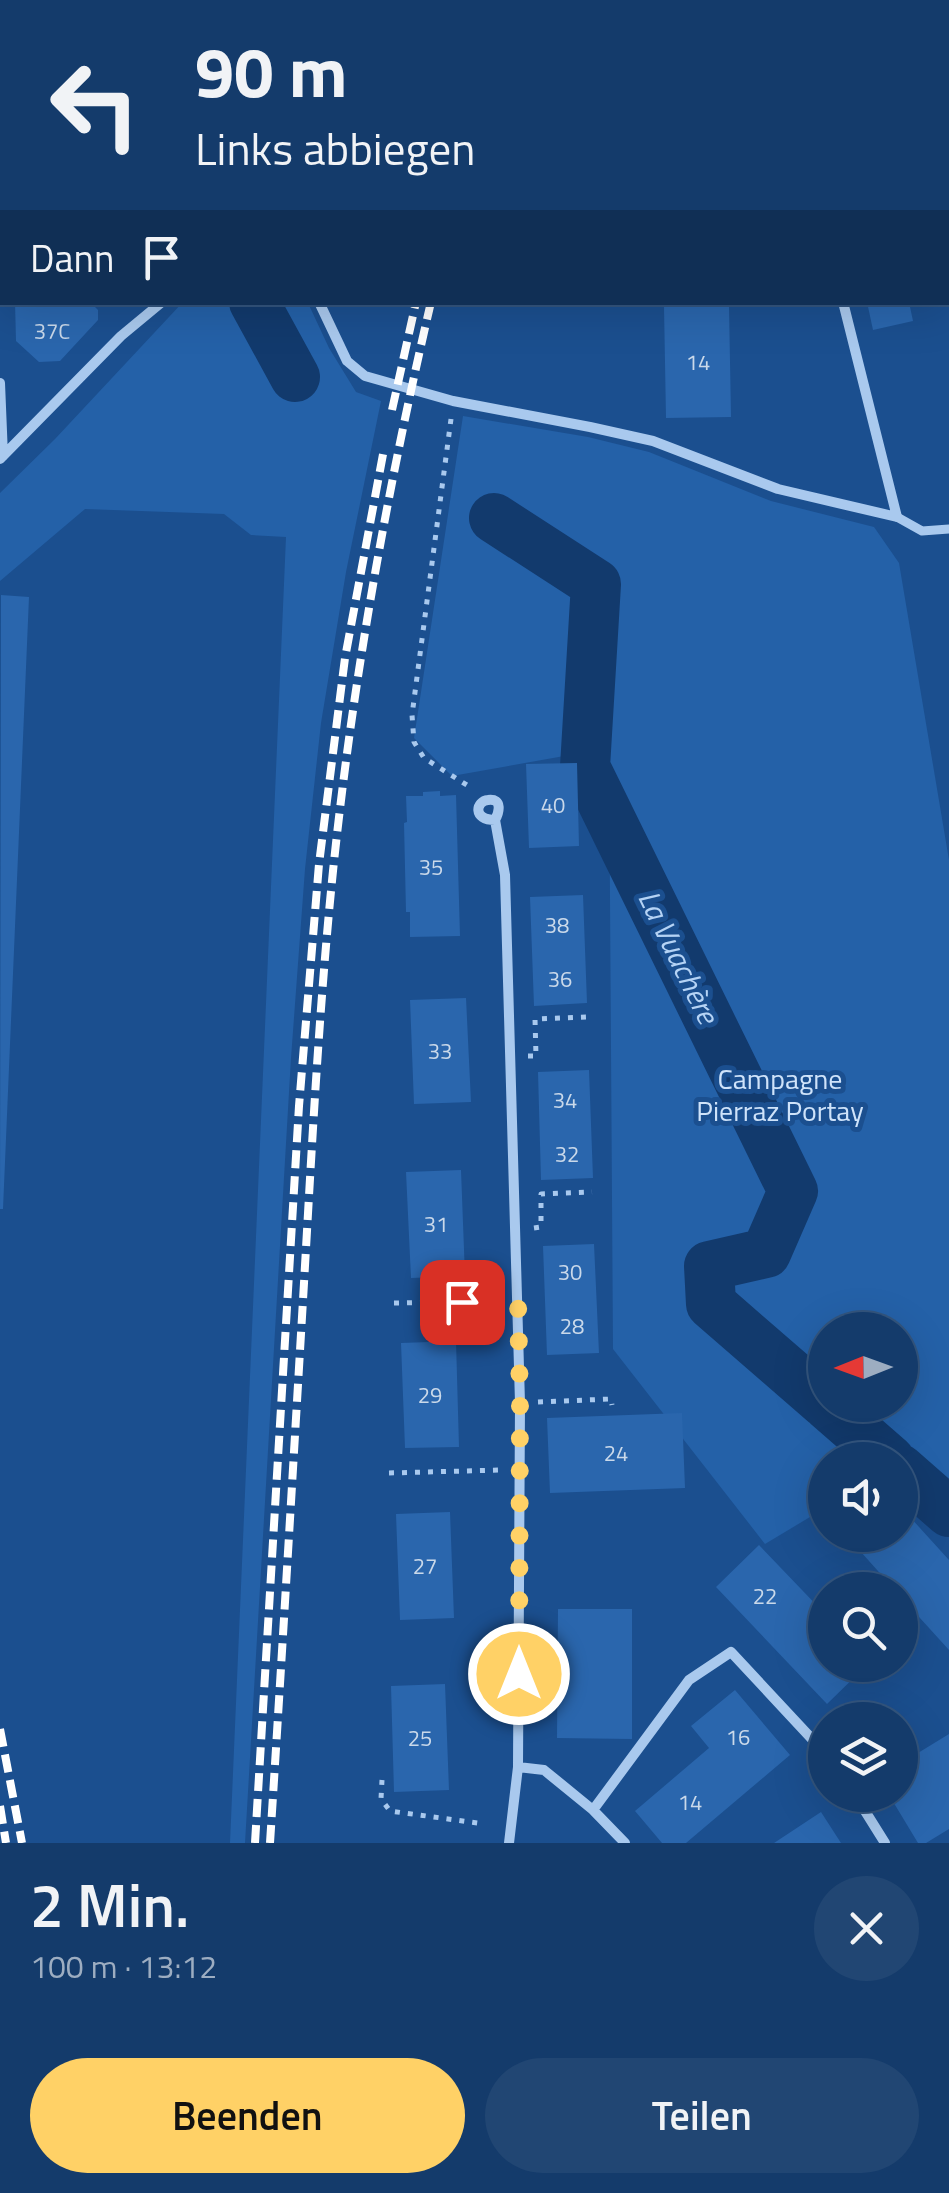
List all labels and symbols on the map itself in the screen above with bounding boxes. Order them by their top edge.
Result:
house number: 37C [34,314,70,348]
house number: 14 [686,345,710,379]
house number: 40 [541,788,565,822]
house number: 35 [419,850,443,884]
water label: La Vuachère [627,882,732,1033]
house number: 38 [545,908,569,942]
house number: 36 [548,962,572,996]
house number: 33 [428,1034,452,1068]
park label: Campagne Pierraz Portay [696,1057,864,1132]
house number: 34 [553,1083,577,1117]
house number: 32 [555,1137,579,1171]
house number: 31 [424,1207,448,1241]
house number: 30 [558,1255,582,1289]
pin [420,1260,505,1345]
house number: 28 [560,1309,584,1343]
north arrow [808,1312,918,1422]
house number: 29 [418,1378,442,1412]
house number: 24 [604,1436,628,1470]
house number: 27 [413,1549,437,1583]
house number: 22 [753,1579,777,1613]
position arrow [467,1622,571,1726]
house number: 16 [726,1720,750,1754]
house number: 25 [408,1721,432,1755]
house number: 14 [678,1785,702,1819]

